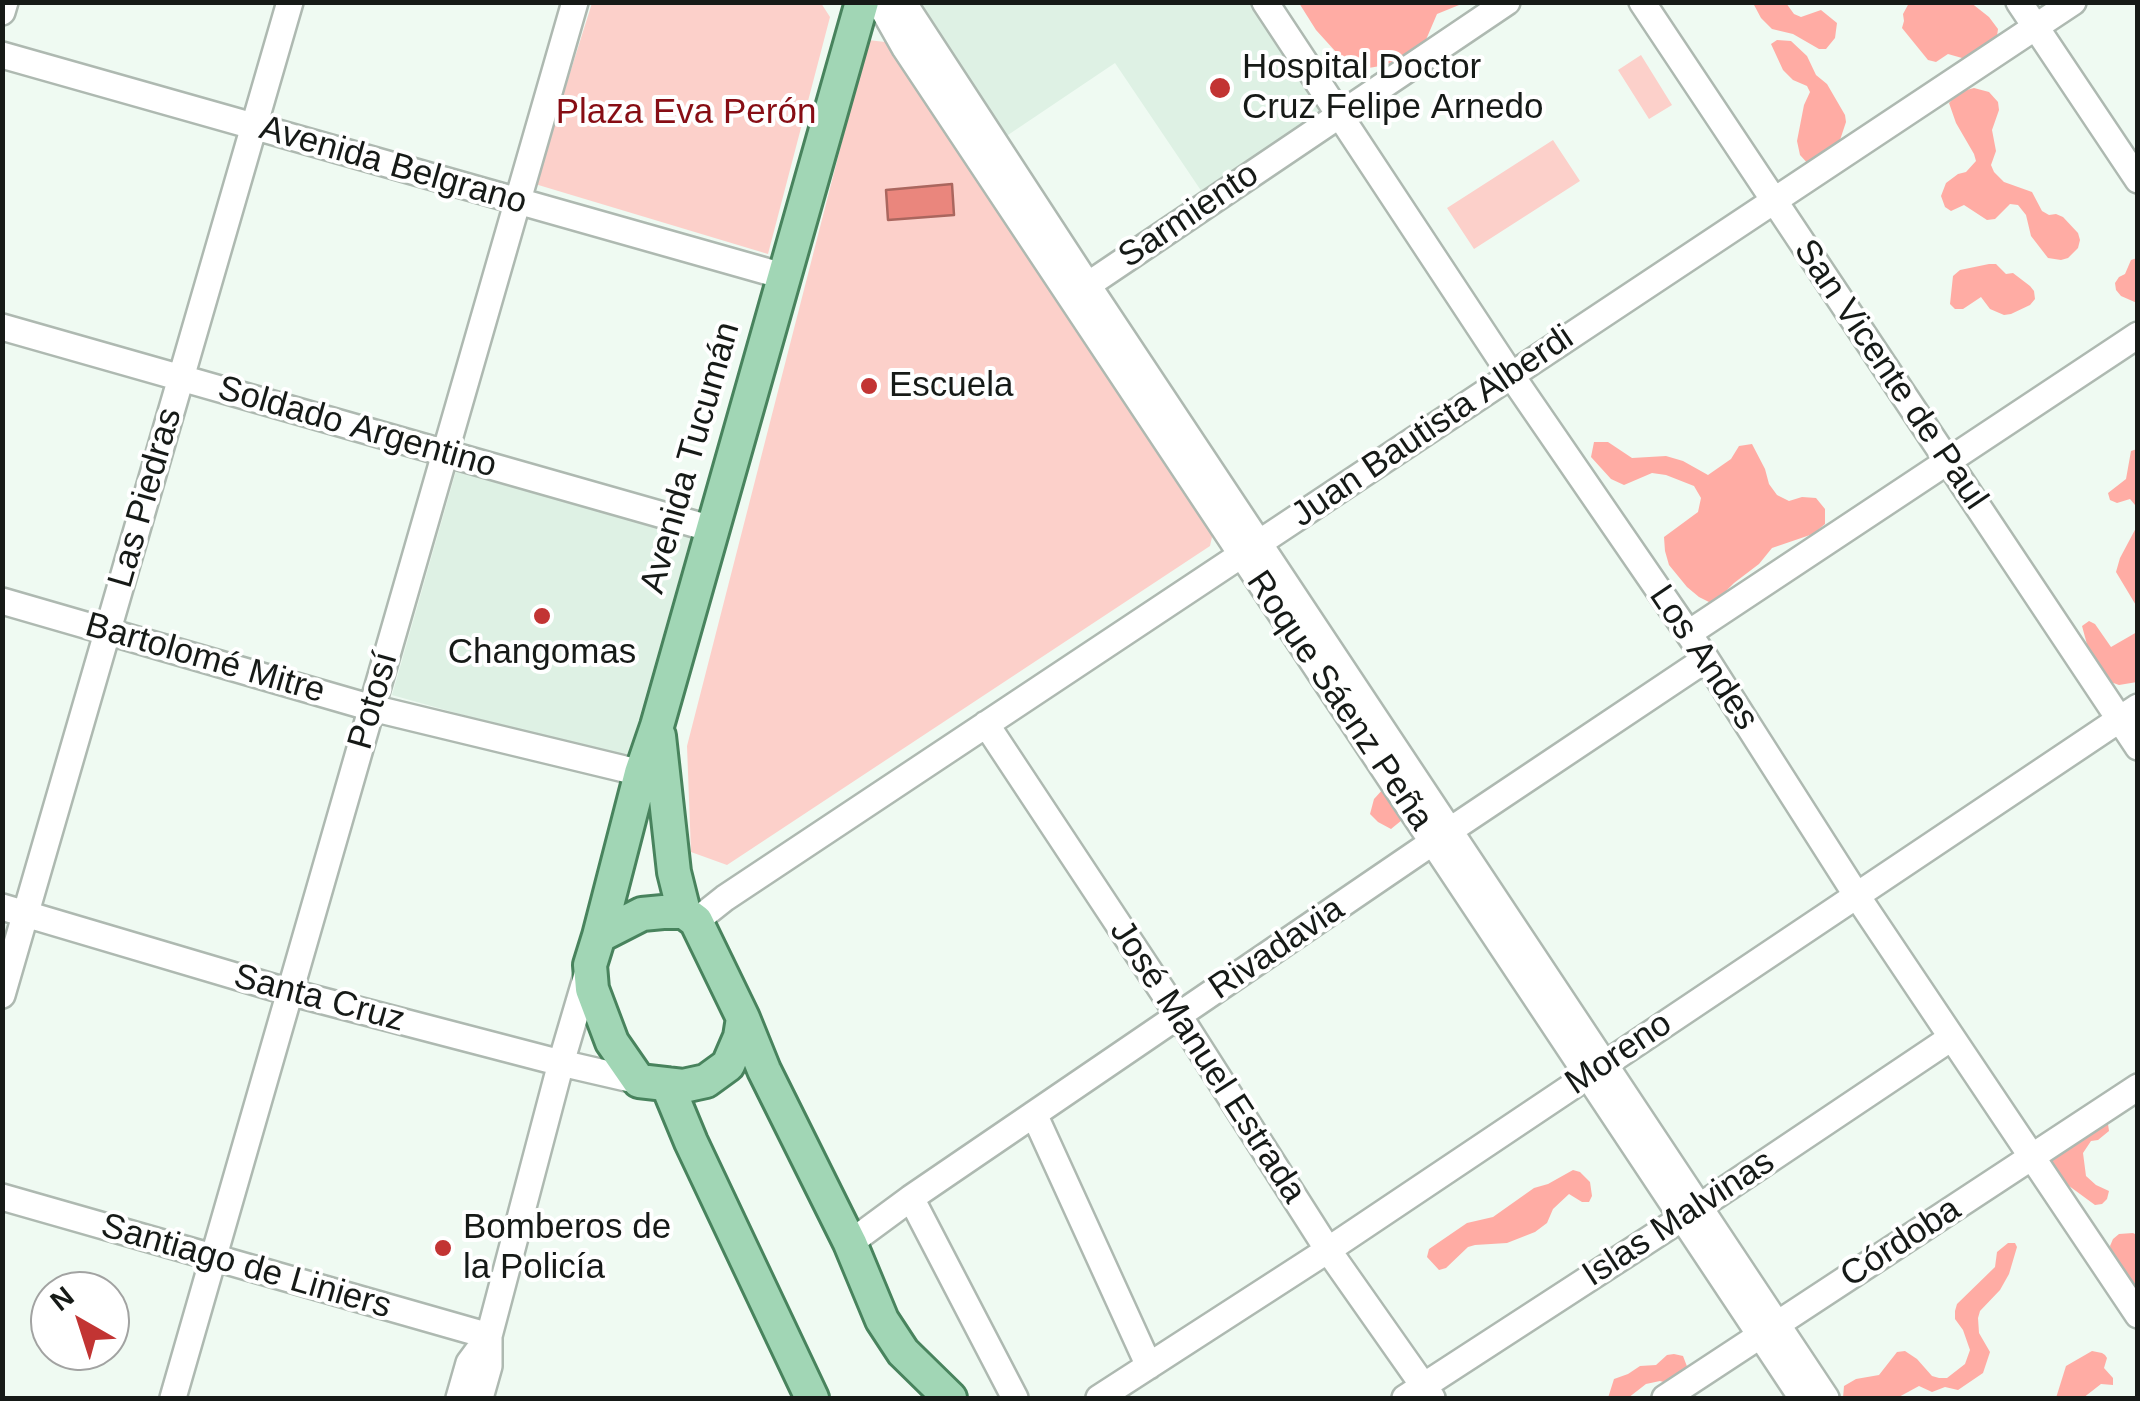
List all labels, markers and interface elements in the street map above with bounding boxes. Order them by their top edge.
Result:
place label: Hospital Doctor Cruz Felipe Arnedo [1242,47,1544,129]
marker: Hospital Doctor Cruz Felipe Arnedo [1207,75,1233,101]
park label: Plaza Eva Perón [556,92,816,134]
street label: Avenida Belgrano [255,108,531,224]
street label: Sarmiento [1111,154,1267,278]
street label: San Vicente de Paul [1784,232,1996,518]
street label: Juan Bautista Alberdi [1284,317,1582,537]
street label: Avenida Tucumán [632,318,750,598]
place label: Escuela [889,365,1014,407]
street label: Soldado Argentino [213,368,501,488]
marker: Escuela [858,375,880,397]
street label: Las Piedras [100,403,192,593]
street label: Roque Sáenz Peña [1237,563,1441,839]
street label: Los Andes [1639,578,1767,738]
street label: Bartolomé Mitre [80,605,330,713]
marker: Changomas [531,605,553,627]
place label: Changomas [448,632,636,674]
street label: Potosí [340,648,408,754]
street label: Rivadavia [1202,889,1352,1009]
street label: José Manuel Estrada [1100,913,1314,1211]
street label: Santa Cruz [229,956,409,1042]
street label: Moreno [1558,1003,1680,1105]
street label: Islas Malvinas [1575,1142,1783,1296]
street label: Córdoba [1833,1189,1969,1297]
street label: Santiago de Liniers [96,1206,396,1328]
place label: Bomberos de la Policía [463,1207,671,1289]
marker: Bomberos de la Policía [432,1237,454,1259]
north arrow [30,1271,130,1371]
text: N [44,1280,80,1317]

